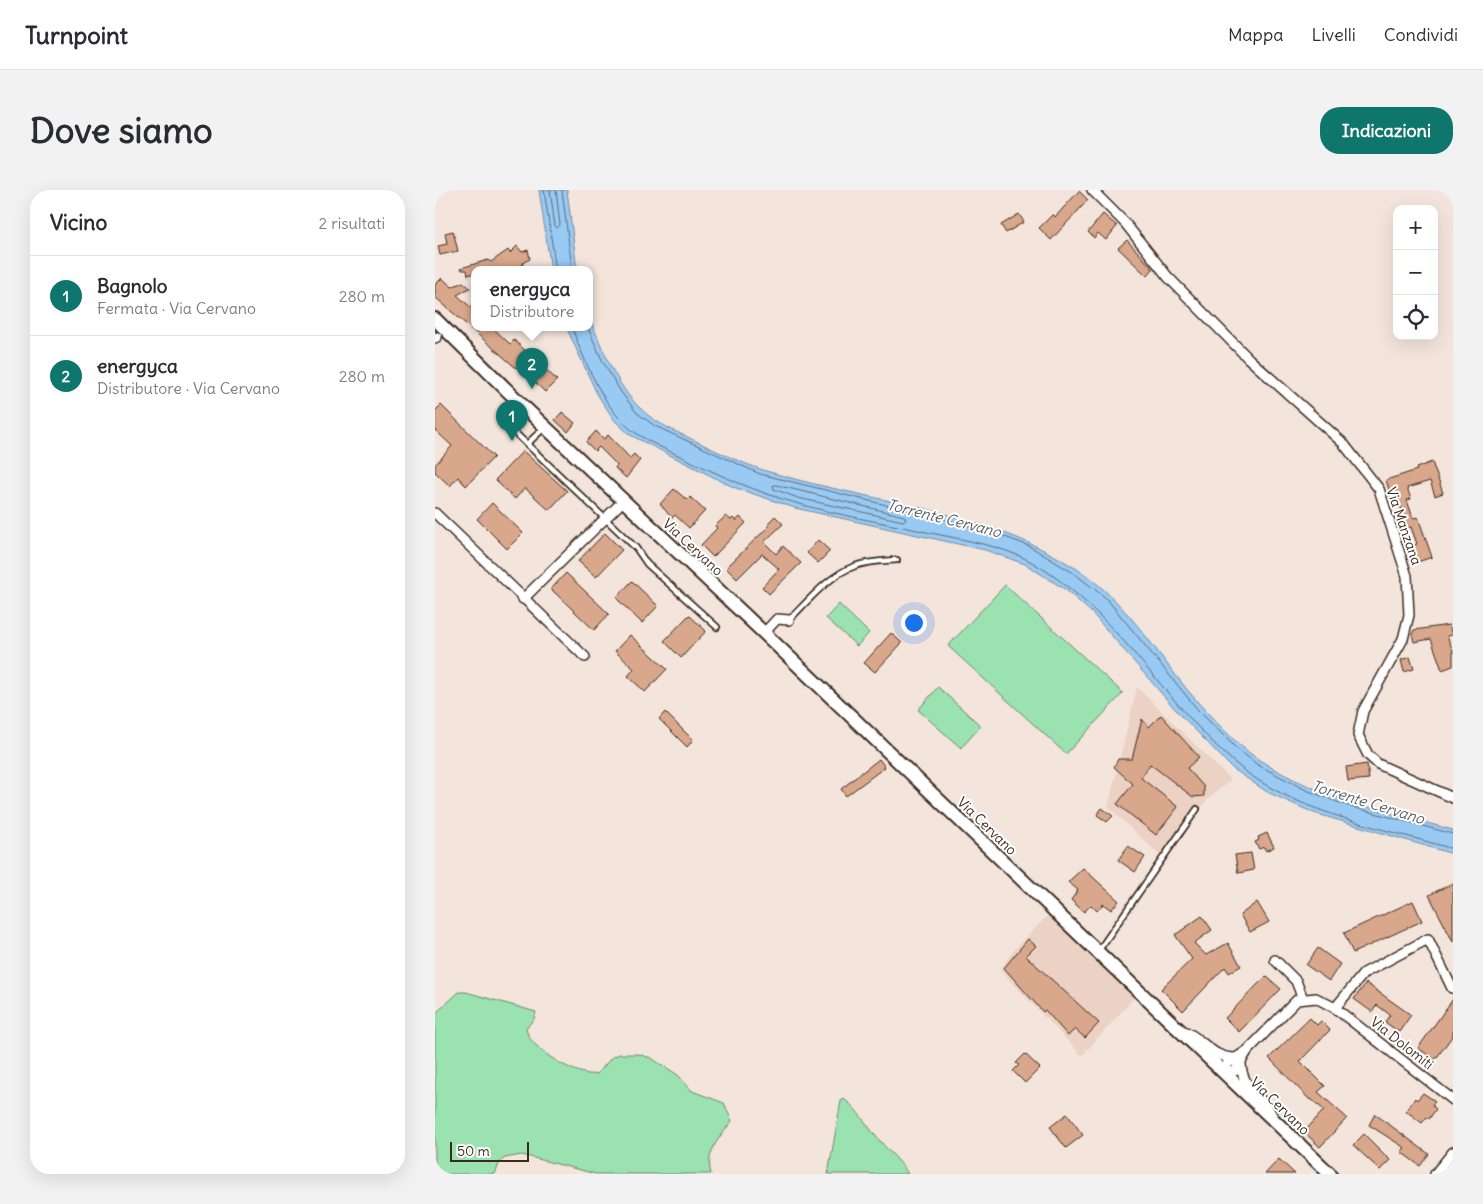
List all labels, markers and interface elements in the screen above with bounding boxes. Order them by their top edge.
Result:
text: Turnpoint [25,20,128,50]
text: Mappa [1228,23,1283,46]
text: Livelli [1311,23,1356,46]
text: Condividi [1384,23,1458,46]
button: Indicazioni [1320,107,1453,154]
text: Dove siamo [30,108,213,152]
map controls [1393,205,1438,340]
button: + [1393,205,1438,250]
text: Vicino [50,209,107,236]
text: 2 risultati [319,213,385,233]
button: − [1393,250,1438,295]
popup [471,266,593,331]
text: Bagnolo [97,274,167,298]
text: energyca [490,277,570,301]
text: 1 [63,286,69,306]
text: 280 m [339,286,385,306]
button: locate [1393,295,1438,340]
text: Fermata · Via Cervano [97,298,256,318]
text: Distributore [490,301,574,321]
pin: 2 [516,348,548,389]
text: energyca [97,354,178,378]
text: 2 [62,366,70,386]
text: 280 m [339,366,385,386]
text: Distributore · Via Cervano [97,378,280,398]
pin: 1 [496,400,528,441]
street label: Via Manzana [1382,485,1426,567]
water label: Torrente Cervano [885,495,1005,542]
street label: Via Cervano [659,514,727,580]
your location [901,610,927,636]
water label: Torrente Cervano [1309,776,1428,829]
street label: Via Cervano [953,793,1021,859]
street label: Via Dolomiti [1367,1013,1437,1073]
street label: Via Cervano [1246,1073,1314,1139]
scale bar [450,1139,529,1162]
text: 50 m [457,1142,490,1160]

